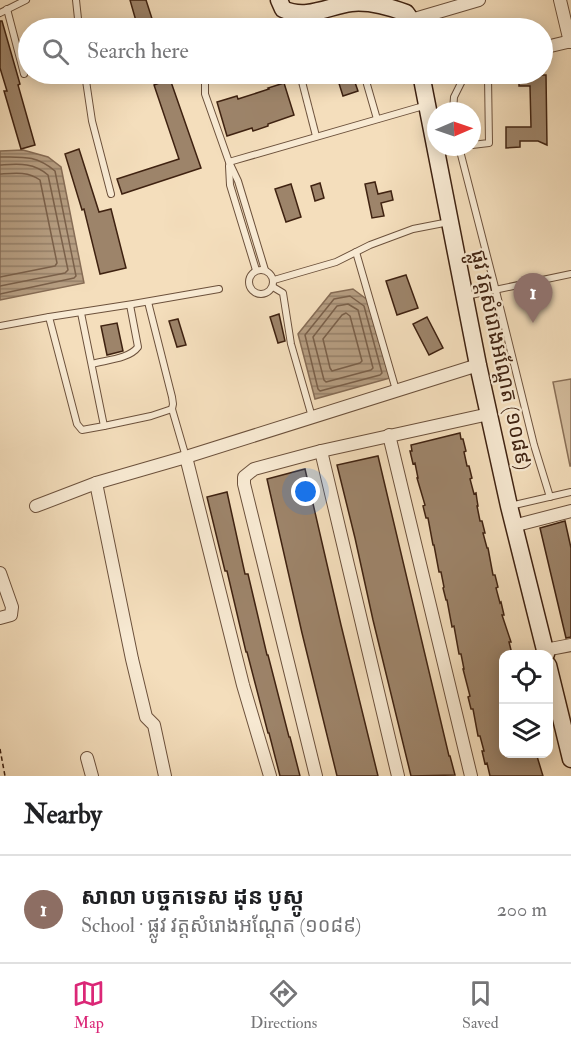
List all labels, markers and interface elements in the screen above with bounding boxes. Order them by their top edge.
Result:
search box [18,18,553,84]
icon: search [39,35,72,68]
text: Search here [87,37,189,65]
north arrow [427,102,481,156]
street label: ផ្លូវ វត្តសំរោងអណ្ដែត (១០៨៩) [459,247,538,474]
pin: 1 [514,274,552,323]
your location [291,477,320,506]
map controls [499,650,553,758]
button: locate [499,650,553,704]
button: layers [499,704,553,758]
text: Nearby [24,799,102,831]
text: សាលា បច្ចកទេស ដុន បូស្កូ [81,883,304,911]
text: 1 [40,897,47,922]
text: 200 m [497,897,547,922]
text: School · ផ្លូវ វត្តសំរោងអណ្ដែត (១០៨៩) [81,913,361,938]
tab: Map [72,977,105,1033]
tab: Directions [250,977,317,1033]
tab: Saved [462,977,499,1033]

